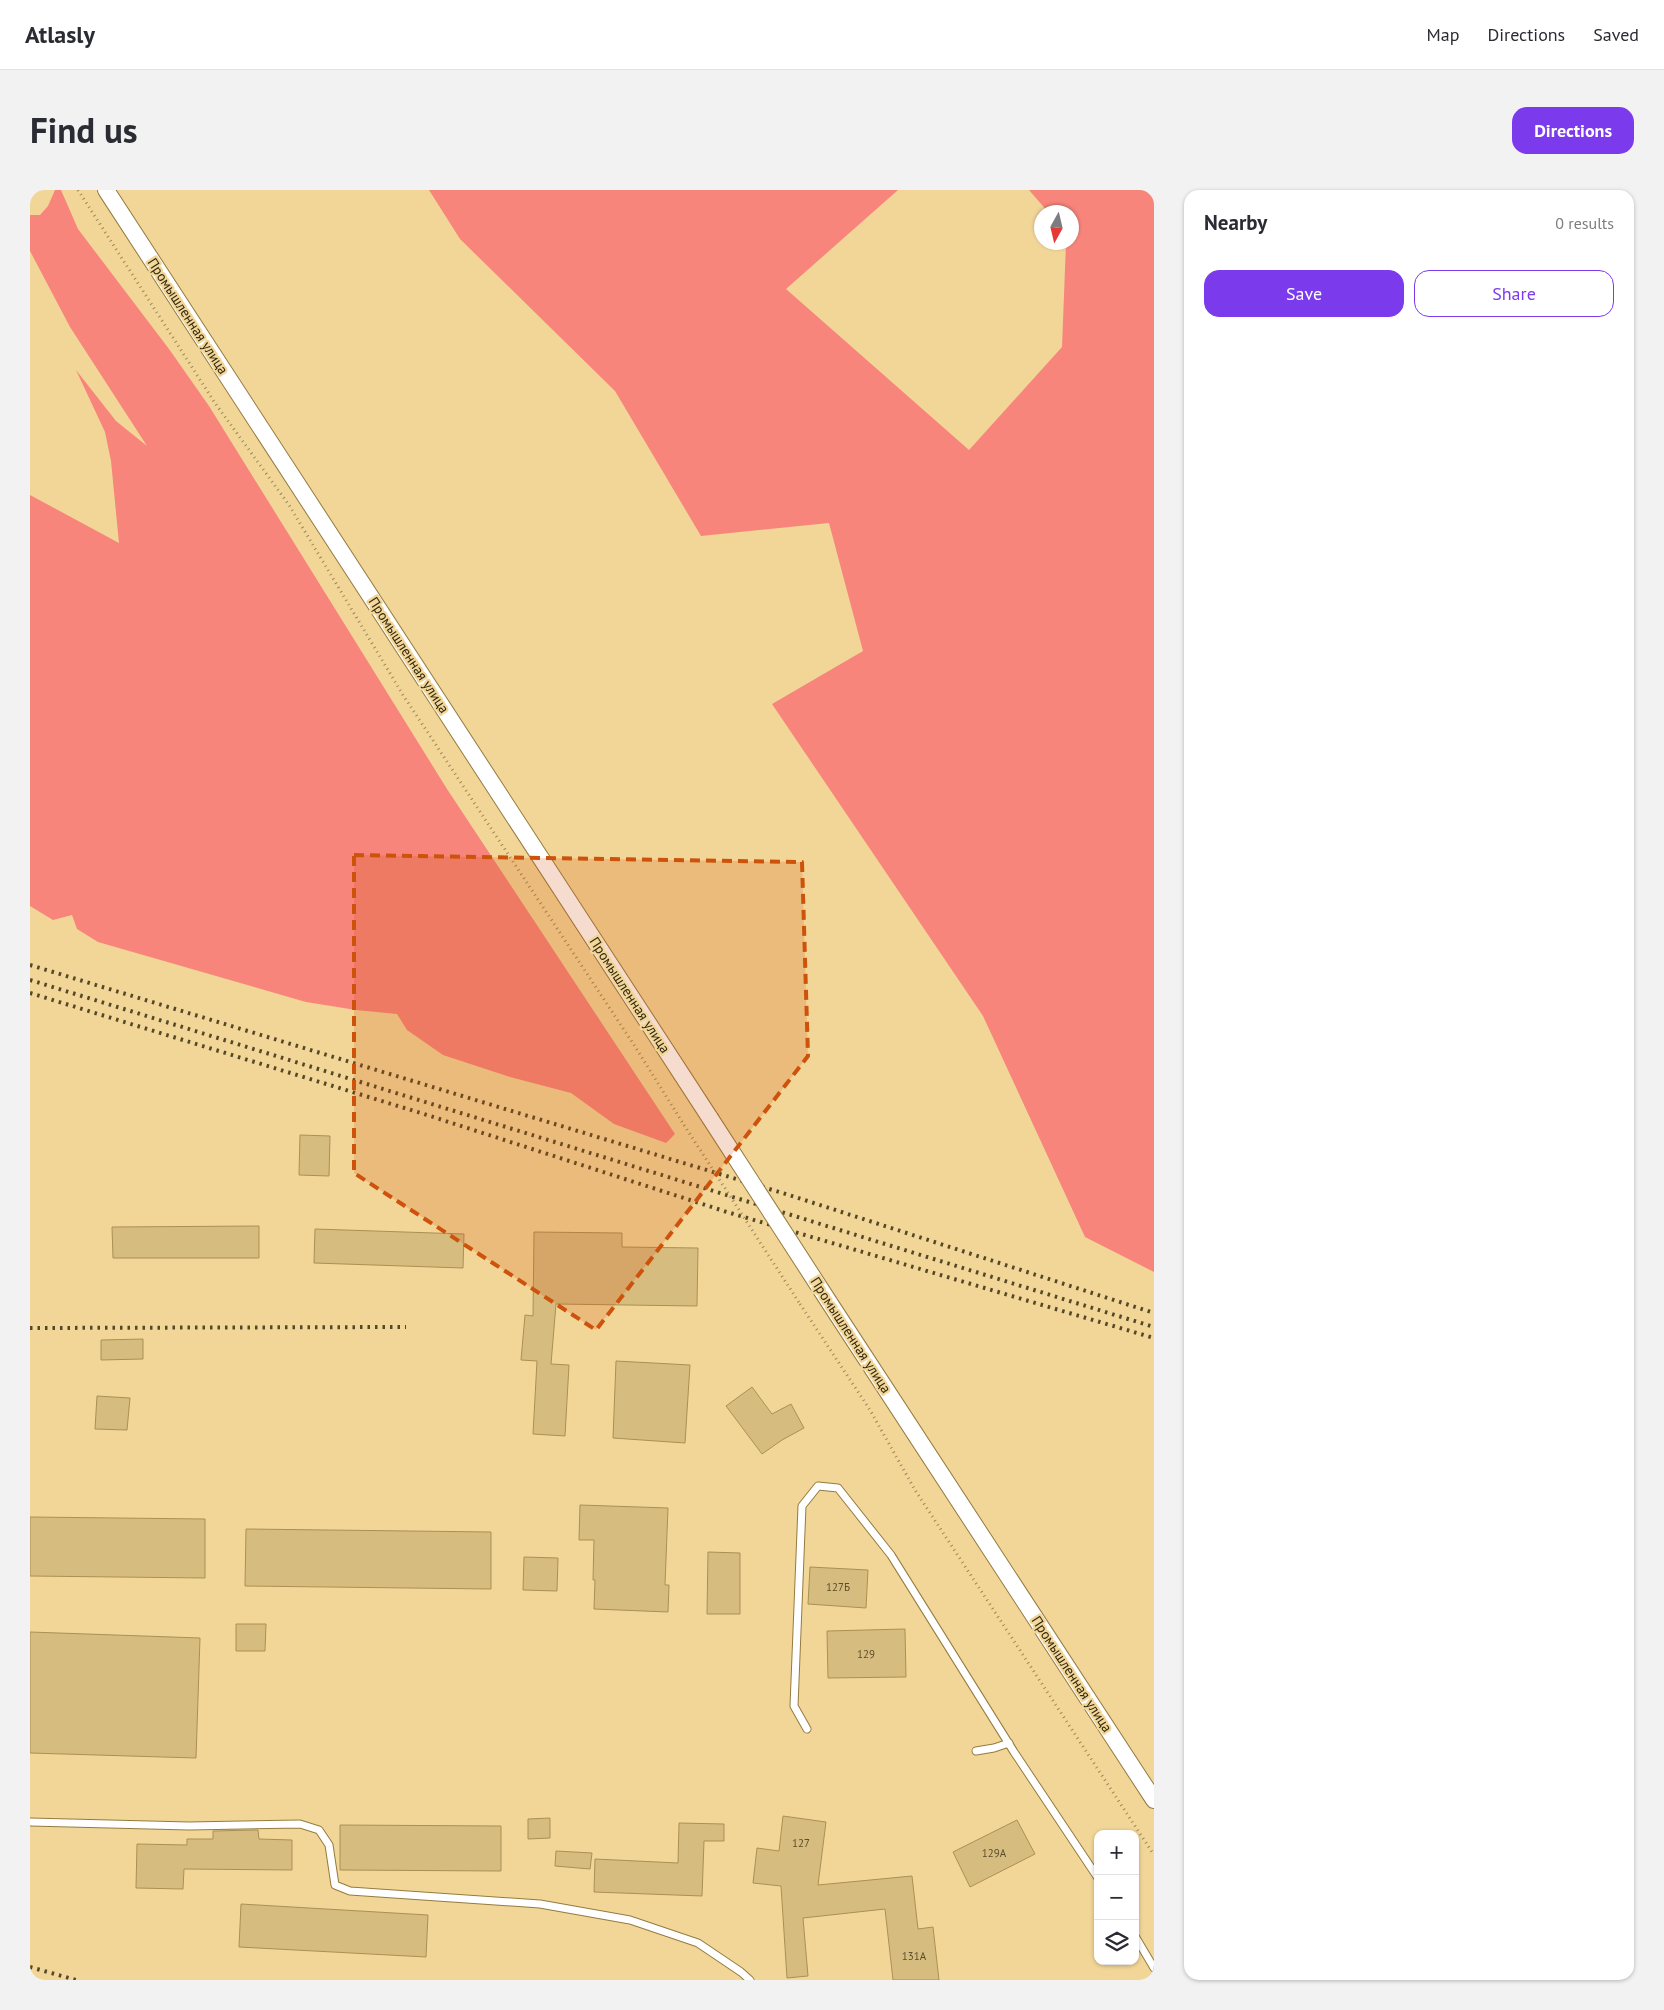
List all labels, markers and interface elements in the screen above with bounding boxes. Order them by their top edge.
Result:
text: Atlasly [25,19,95,50]
text: Map [1427,23,1459,46]
text: Directions [1487,23,1565,46]
text: Saved [1593,23,1639,46]
text: Find us [30,107,138,153]
button: Directions [1512,107,1634,154]
north arrow [1034,205,1079,250]
text: Nearby [1204,209,1267,236]
text: 0 results [1555,213,1614,233]
street label: Промышленная улица [144,254,232,378]
button: Save [1204,270,1404,317]
button: Share [1414,270,1614,317]
street label: Промышленная улица [365,593,453,717]
street label: Промышленная улица [586,933,674,1057]
street label: Промышленная улица [807,1273,895,1397]
house number: 127Б [826,1580,850,1594]
street label: Промышленная улица [1028,1612,1116,1736]
house number: 129 [857,1647,875,1661]
map controls [1094,1830,1139,1965]
button: + [1094,1830,1139,1875]
house number: 127 [792,1836,810,1850]
house number: 129А [982,1846,1007,1860]
button: − [1094,1875,1139,1920]
button: layers [1094,1920,1139,1965]
house number: 131А [902,1949,927,1963]

